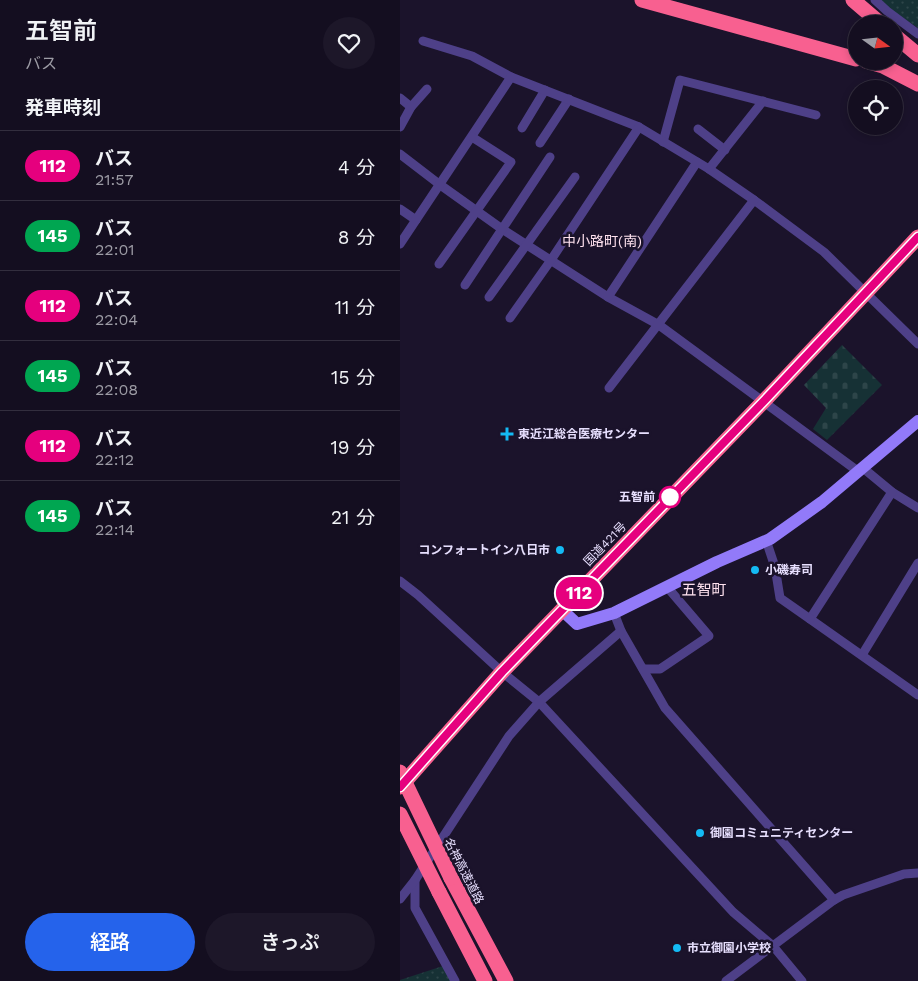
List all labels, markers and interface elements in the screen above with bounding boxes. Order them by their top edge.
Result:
north arrow [848,15,902,70]
map controls [848,15,903,135]
text: 五智前 [25,17,97,45]
button: heart [323,17,375,69]
text: バス [25,54,57,73]
button: locate [848,80,903,135]
text: 発車時刻 [25,96,101,119]
text: バス [95,147,133,170]
text: 112 [39,155,66,176]
text: 4 分 [338,156,375,179]
text: 21:57 [95,170,134,189]
text: バス [95,217,133,240]
text: 145 [38,225,67,246]
text: 8 分 [338,226,375,249]
district label: 中小路町(南) [562,233,642,249]
text: 22:01 [95,240,135,259]
text: バス [95,287,133,310]
text: 112 [39,295,66,316]
text: 11 分 [335,296,375,319]
text: 22:04 [95,310,138,329]
text: バス [95,357,133,380]
text: 145 [38,365,67,386]
text: 15 分 [331,366,375,389]
text: 22:08 [95,380,138,399]
text: バス [95,427,133,450]
marker: 東近江総合医療センター [500,427,514,441]
place label: 東近江総合医療センター [518,427,650,441]
text: 112 [39,435,66,456]
text: 19 分 [330,436,375,459]
text: 22:12 [95,450,134,469]
marker: 五智前 [659,486,681,508]
place label: 五智前 [619,490,655,504]
text: バス [95,497,133,520]
text: 145 [38,505,67,526]
text: 21 分 [331,506,375,529]
street label: 国道421号 [581,519,629,569]
text: 22:14 [95,520,134,539]
place label: コンフォートイン八日市 [418,543,550,557]
marker: コンフォートイン八日市 [554,544,566,556]
place label: 小磯寿司 [765,563,813,577]
marker: 小磯寿司 [749,564,761,576]
line badge: 112 [550,577,608,609]
district label: 五智町 [681,581,727,599]
text: 112 [566,582,592,603]
place label: 御園コミュニティセンター [710,826,853,840]
marker: 御園コミュニティセンター [694,827,706,839]
street label: 名神高速道路 [441,836,487,906]
button: 経路 [25,913,195,971]
button: きっぷ [205,913,375,971]
place label: 市立御園小学校 [687,941,771,955]
marker: 市立御園小学校 [671,942,683,954]

